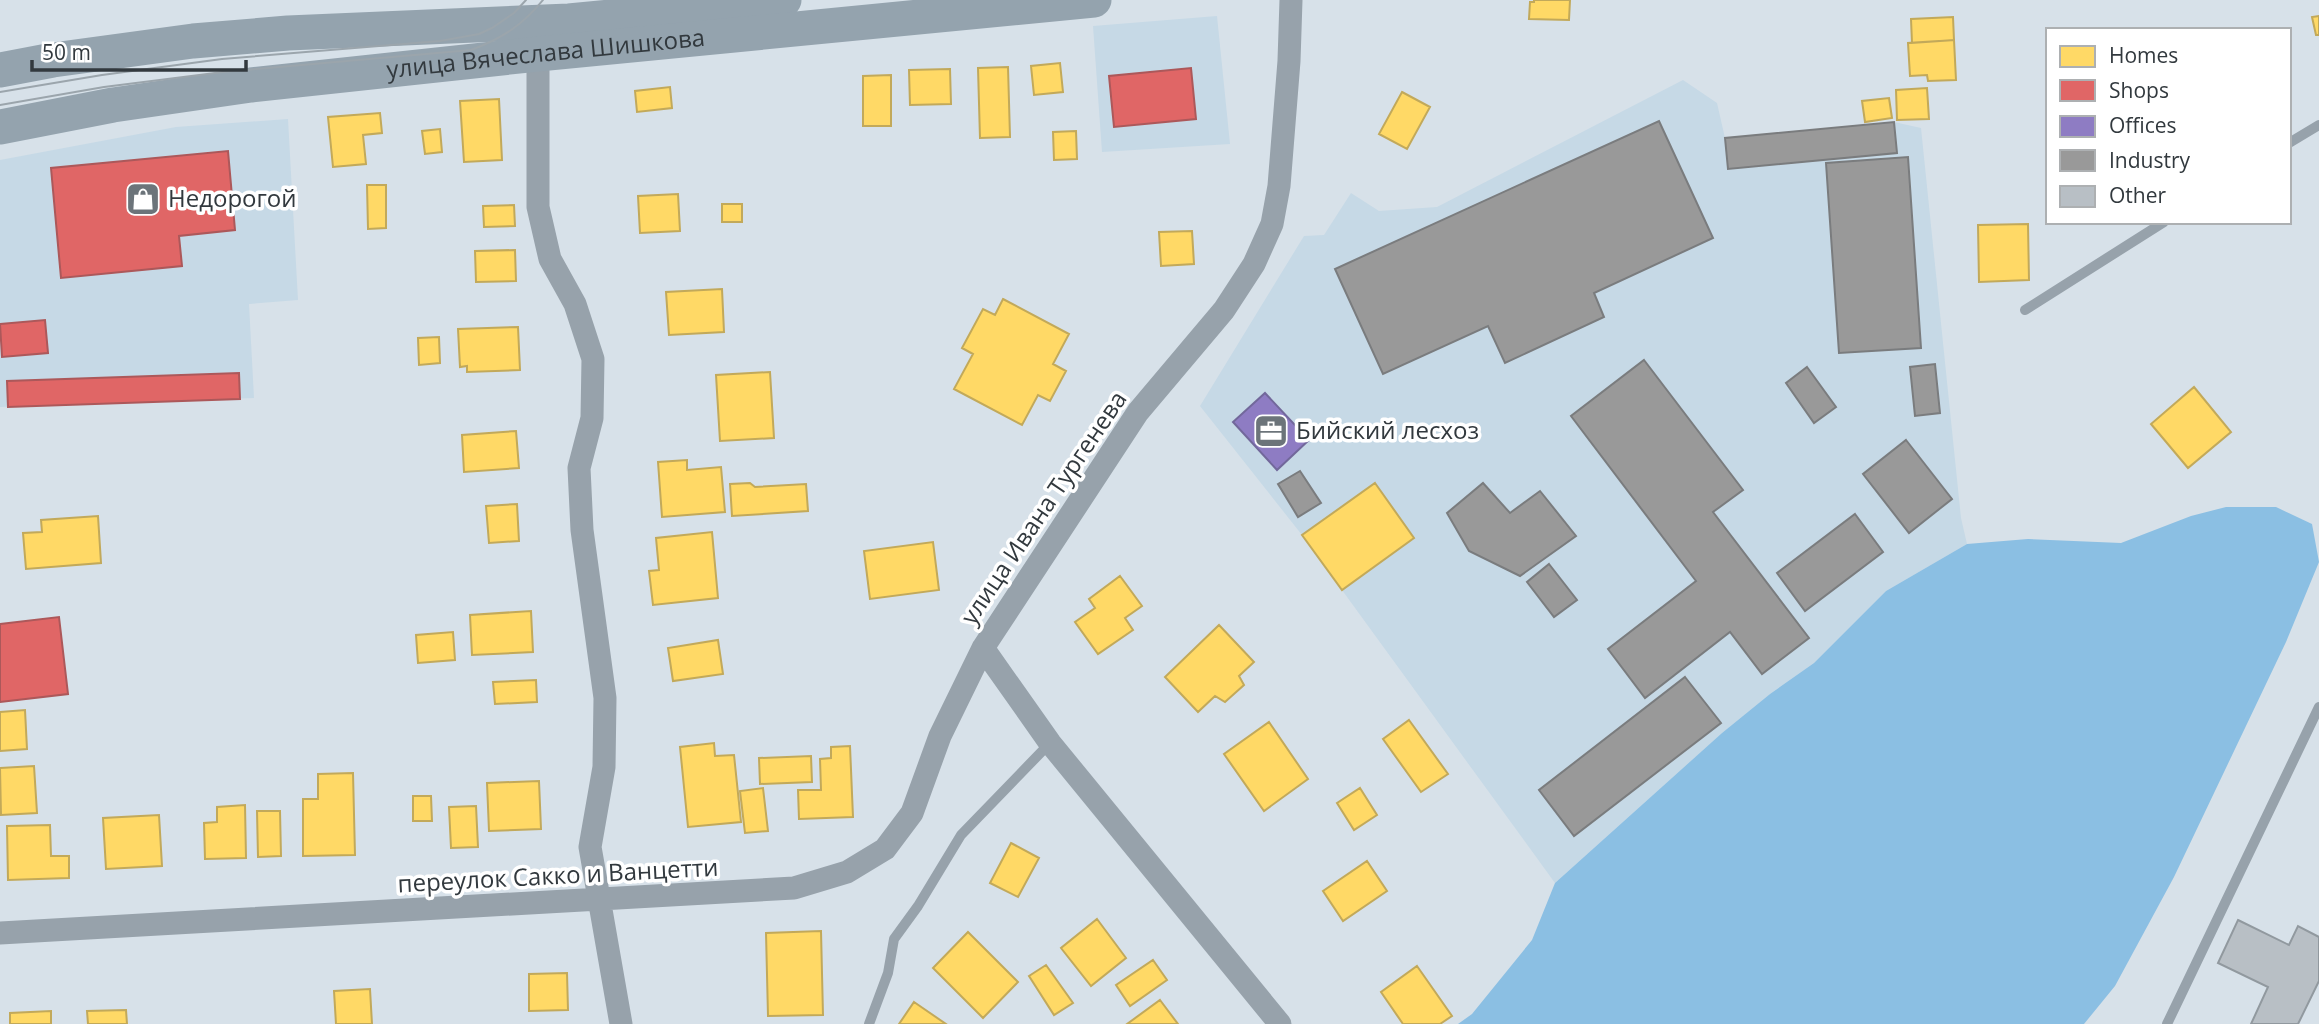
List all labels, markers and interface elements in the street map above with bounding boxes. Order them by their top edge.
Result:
street label: улица Вячеслава Шишкова [385,20,706,85]
scale bar [32,28,245,72]
legend [2046,28,2291,224]
text: 50 m [42,38,91,66]
text: Homes [2109,41,2178,69]
text: Shops [2109,76,2169,104]
text: Offices [2109,111,2177,139]
text: Industry [2109,146,2191,174]
shop icon: Недорогой [124,180,162,218]
place label: Недорогой [168,181,297,214]
text: Other [2109,181,2166,209]
street label: улица Ивана Тургенева [952,384,1133,630]
office icon: Бийский лесхоз [1252,412,1290,450]
place label: Бийский лесхоз [1296,413,1479,446]
street label: переулок Сакко и Ванцетти [397,850,719,899]

